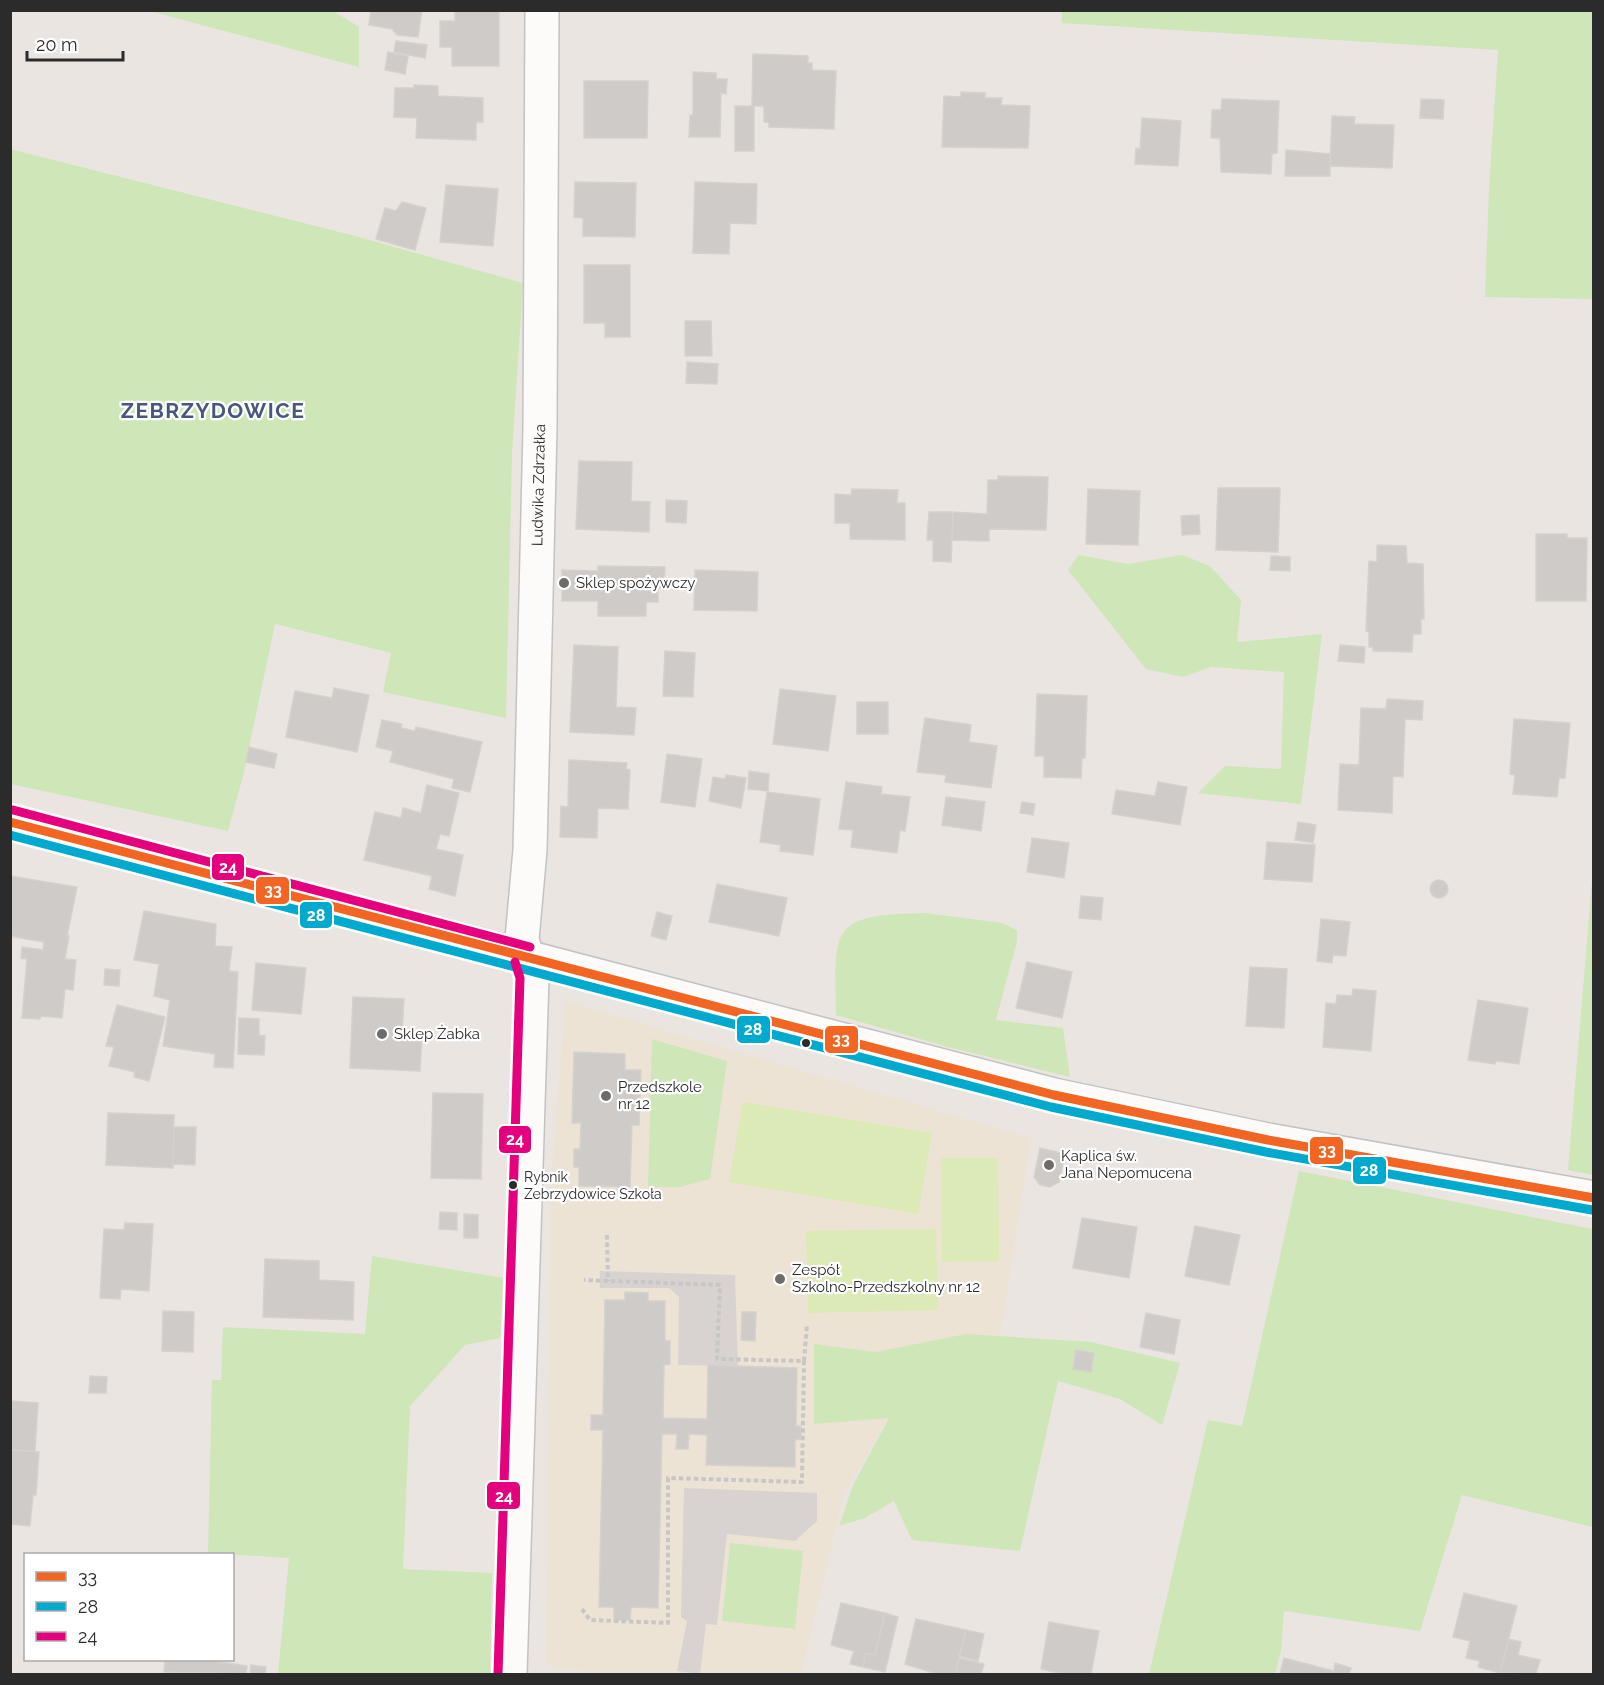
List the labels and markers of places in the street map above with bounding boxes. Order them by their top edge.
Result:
place label: Sklep spożywczy [576,574,695,592]
marker: Sklep spożywczy [557,576,571,590]
place label: Sklep Żabka [394,1024,480,1043]
marker: Sklep Żabka [375,1027,389,1041]
unlabelled marker [800,1037,812,1049]
place label: Przedszkole nr 12 [618,1078,702,1113]
marker: Przedszkole nr 12 [599,1089,613,1103]
place label: Kaplica św. Jana Nepomucena [1061,1147,1192,1182]
marker: Kaplica św. Jana Nepomucena [1042,1158,1056,1172]
place label: Rybnik Zebrzydowice Szkoła [524,1169,662,1202]
marker: Rybnik Zebrzydowice Szkoła [507,1179,519,1191]
place label: Zespół Szkolno-Przedszkolny nr 12 [792,1261,980,1296]
marker: Zespół Szkolno-Przedszkolny nr 12 [773,1272,787,1286]

